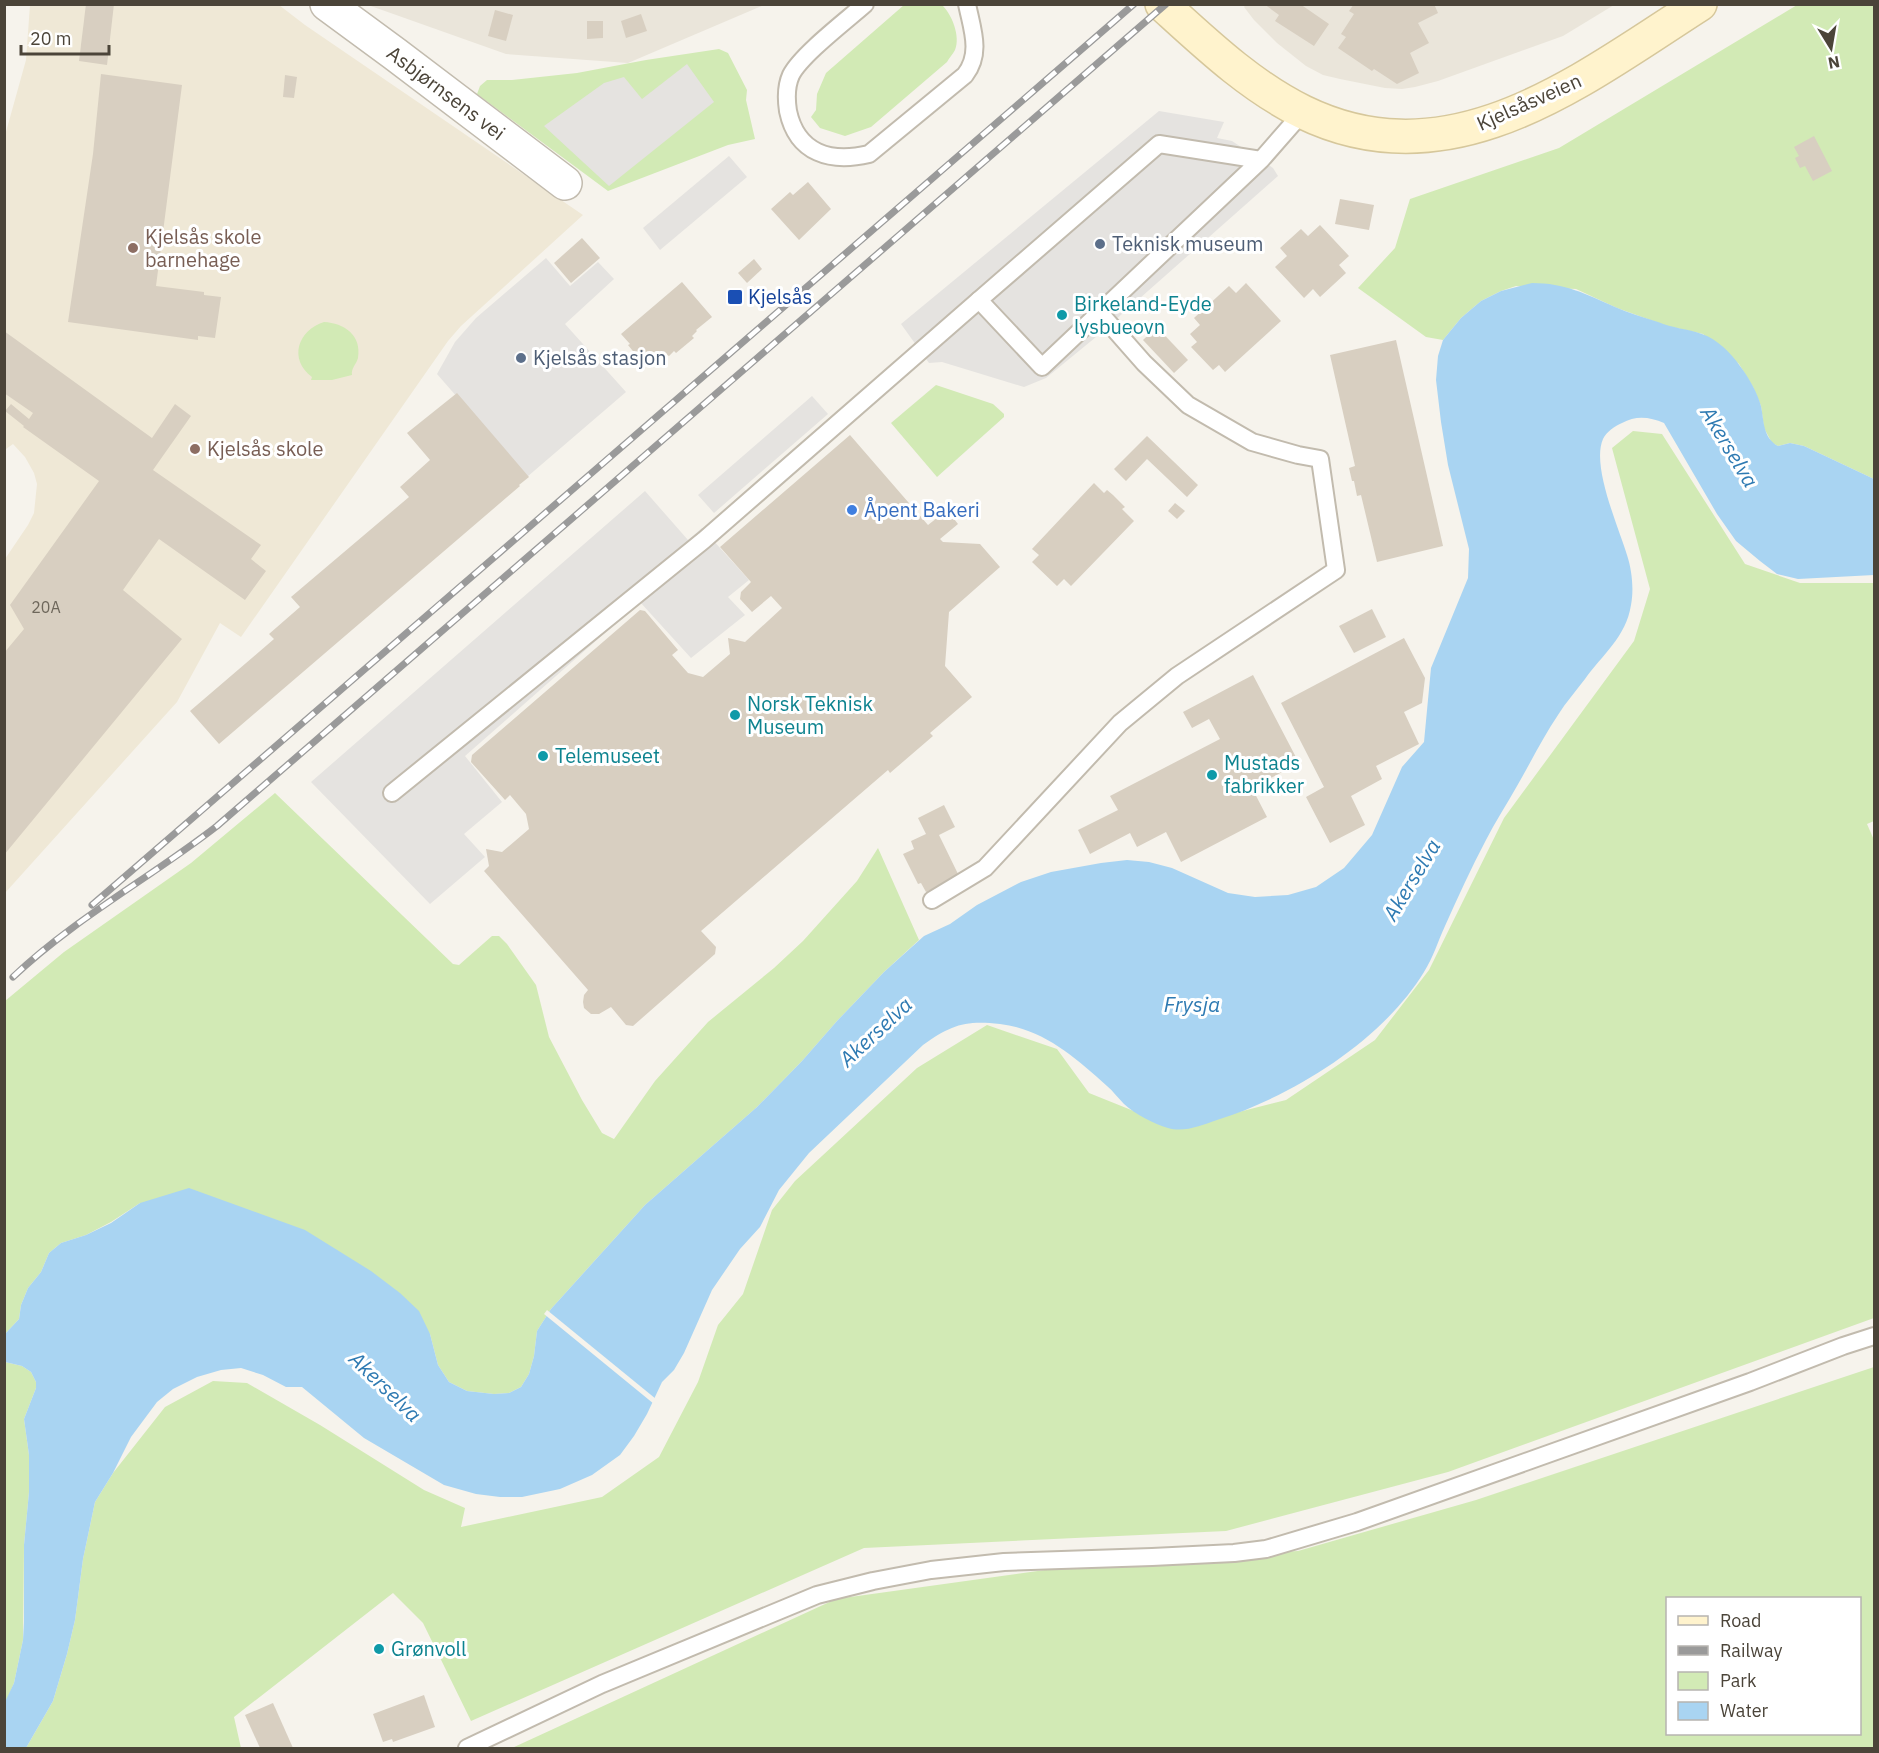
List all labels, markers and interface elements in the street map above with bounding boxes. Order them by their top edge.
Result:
scale bar [21,18,110,56]
north arrow [1801,18,1861,78]
text: 20 m [30,27,72,50]
street label: Asbjørnsens vei [382,39,511,146]
text: N [1826,52,1841,74]
street label: Kjelsåsveien [1472,66,1585,137]
place label: Kjelsås skole barnehage [145,223,262,273]
place label: Teknisk museum [1112,230,1263,257]
marker: Teknisk museum [1093,237,1107,251]
marker: Kjelsås skole barnehage [126,241,140,255]
place label: Kjelsås [748,283,812,310]
marker: Kjelsås [726,288,744,306]
place label: Birkeland-Eyde lysbueovn [1074,290,1212,340]
marker: Birkeland-Eyde lysbueovn [1055,308,1069,322]
place label: Kjelsås stasjon [533,344,667,371]
marker: Kjelsås stasjon [514,351,528,365]
water label: Akerselva [1694,400,1765,492]
place label: Kjelsås skole [207,435,324,462]
marker: Kjelsås skole [188,442,202,456]
place label: Åpent Bakeri [864,496,980,523]
marker: Åpent Bakeri [845,503,859,517]
house number: 20A [31,597,61,617]
place label: Norsk Teknisk Museum [747,690,873,740]
marker: Norsk Teknisk Museum [728,708,742,722]
place label: Telemuseet [555,742,660,769]
marker: Telemuseet [536,749,550,763]
place label: Mustads fabrikker [1224,749,1304,799]
marker: Mustads fabrikker [1205,768,1219,782]
water label: Akerselva [1375,834,1446,926]
water label: Akerselva [832,990,918,1073]
water label: Frysja [1164,990,1220,1018]
water label: Akerselva [343,1344,428,1428]
legend [1666,1597,1861,1735]
text: Road [1720,1609,1761,1632]
place label: Grønvoll [391,1635,466,1662]
text: Railway [1720,1639,1782,1662]
marker: Grønvoll [372,1642,386,1656]
text: Park [1720,1669,1757,1692]
text: Water [1720,1699,1769,1722]

